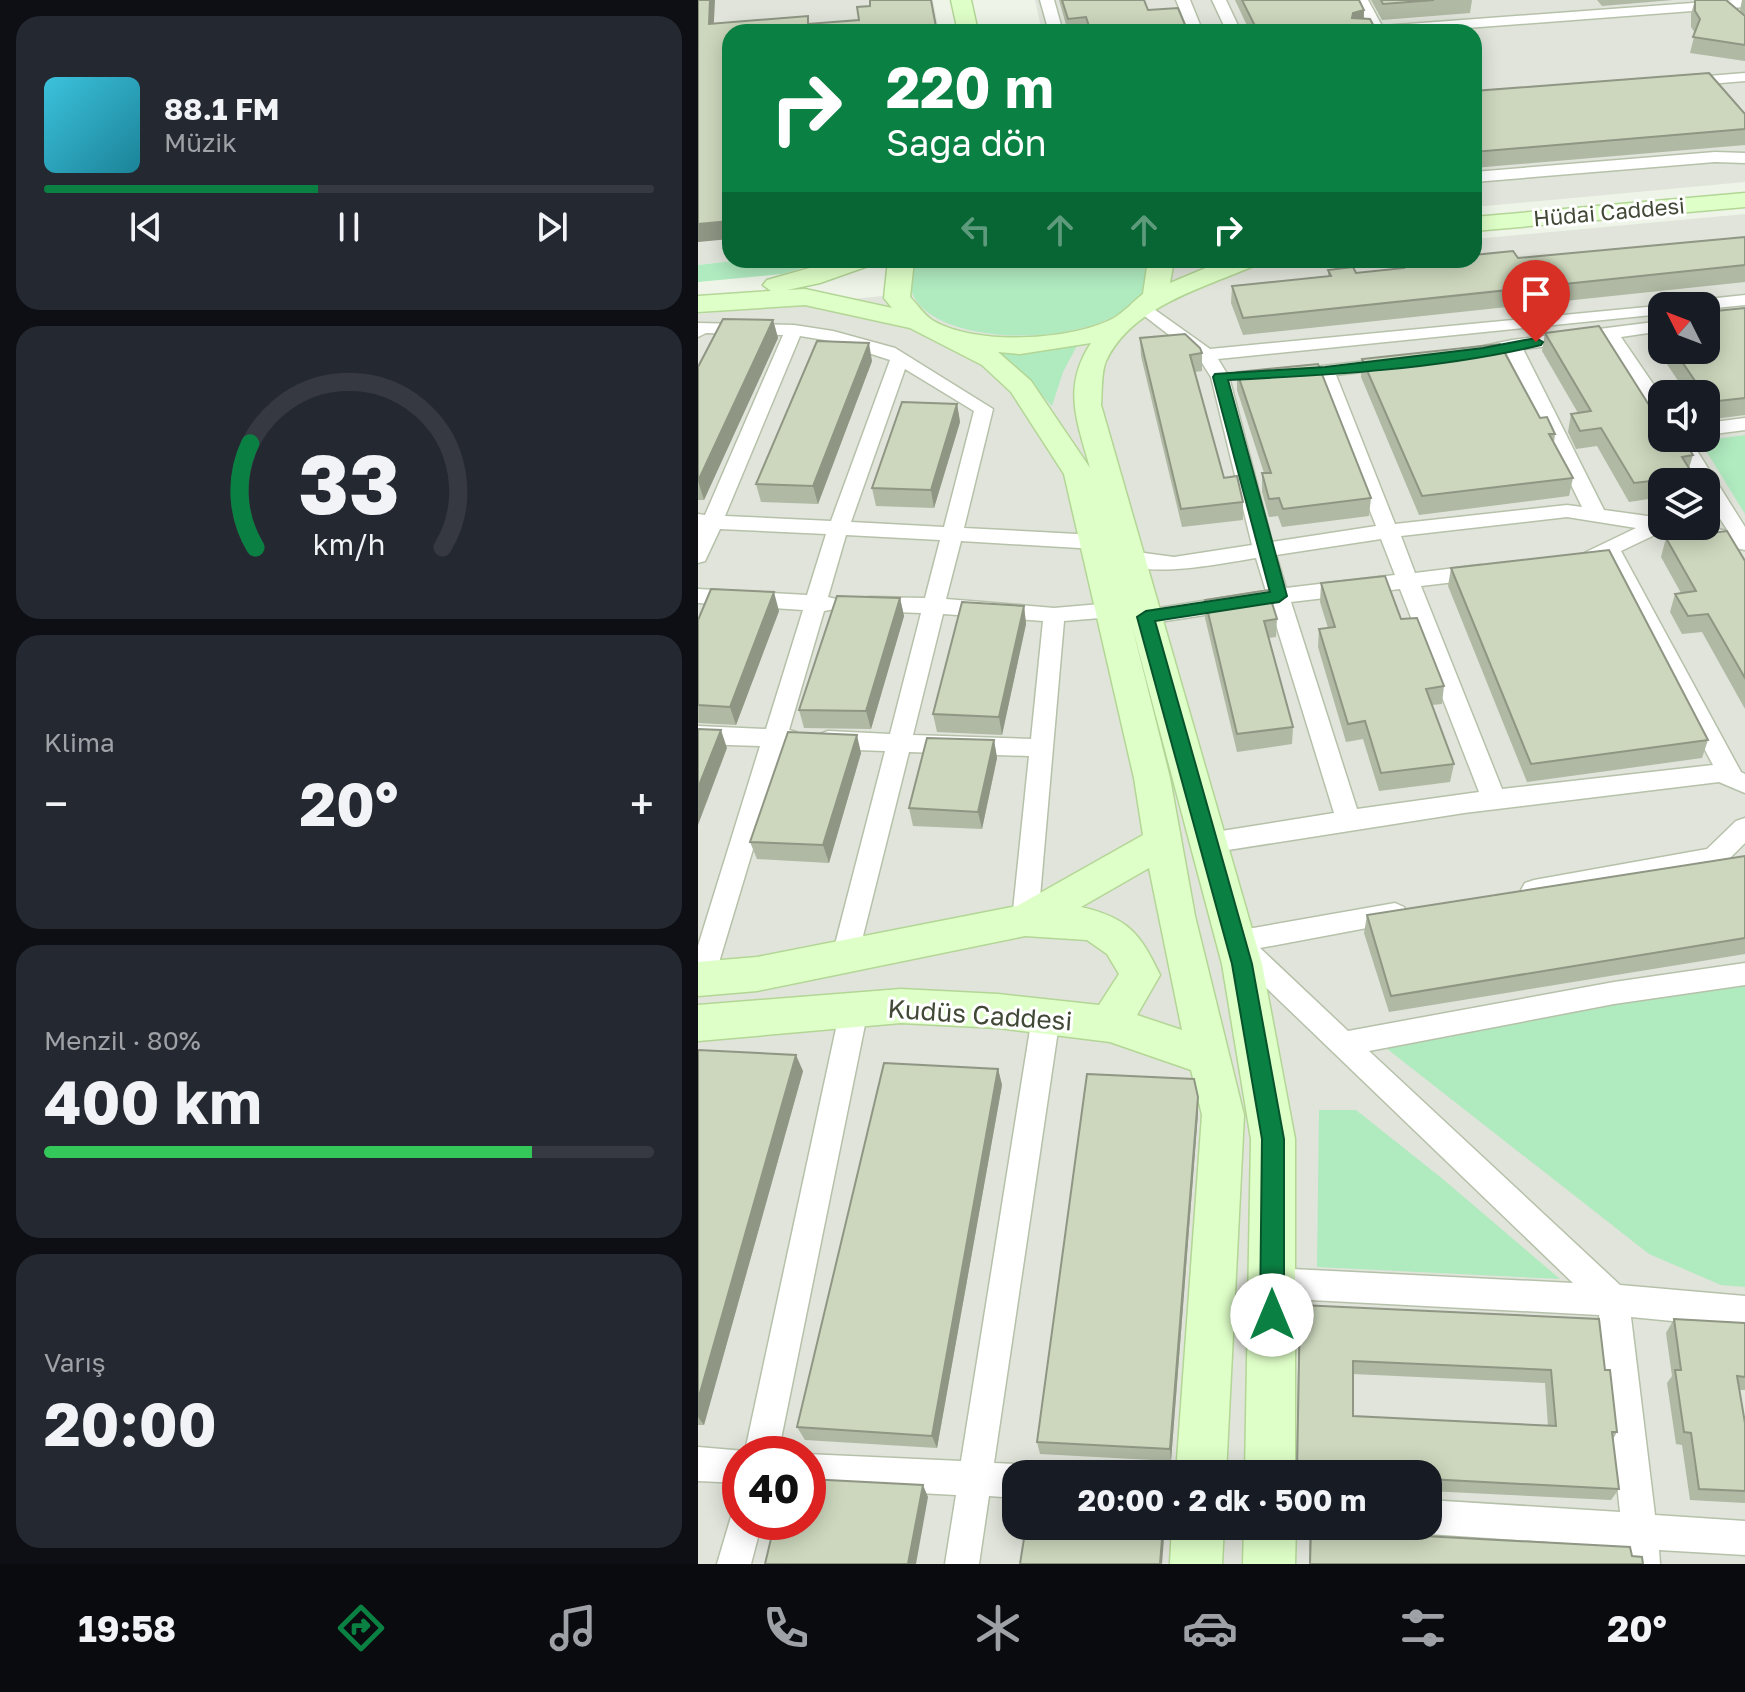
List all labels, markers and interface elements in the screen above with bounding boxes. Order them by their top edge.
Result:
text: 220 m [886,53,1054,120]
icon: right [754,56,858,160]
text: 88.1 FM [164,91,280,127]
text: Sağa dön [886,121,1047,164]
text: Müzik [164,127,237,158]
street label: Hüdai Caddesi [1532,191,1686,232]
icon: previous [124,205,168,249]
icon: pause [327,205,371,249]
icon: next [530,205,574,249]
icon: left [954,208,998,252]
icon: ahead [1038,208,1082,252]
icon: ahead [1122,208,1166,252]
icon: right [1206,208,1250,252]
pin [1502,260,1570,342]
icon: arrive [1514,272,1558,316]
north arrow [1648,292,1720,364]
map controls [1648,292,1720,540]
button: sound [1648,380,1720,452]
text: 33 [298,432,400,532]
button: layers [1648,468,1720,540]
text: km/h [313,528,385,562]
text: Klima [44,727,115,758]
text: 20° [300,767,399,839]
text: − [44,777,68,830]
text: + [630,777,654,830]
street label: Kudüs Caddesi [887,993,1074,1036]
text: Menzil · 80% [44,1025,201,1056]
text: 400 km [44,1065,262,1137]
position arrow [1230,1273,1314,1357]
text: Varış [44,1347,105,1378]
text: 20:00 [44,1387,217,1459]
speed limit sign: 40 [722,1436,826,1540]
text: 20:00 · 2 dk · 500 m [1078,1482,1366,1518]
icon: directions [333,1600,389,1656]
icon: music [545,1600,601,1656]
icon: phone [758,1600,814,1656]
icon: climate [970,1600,1026,1656]
icon: car [1182,1600,1238,1656]
icon: filters [1395,1600,1451,1656]
text: 19:58 [78,1607,176,1650]
text: 20° [1607,1607,1667,1650]

